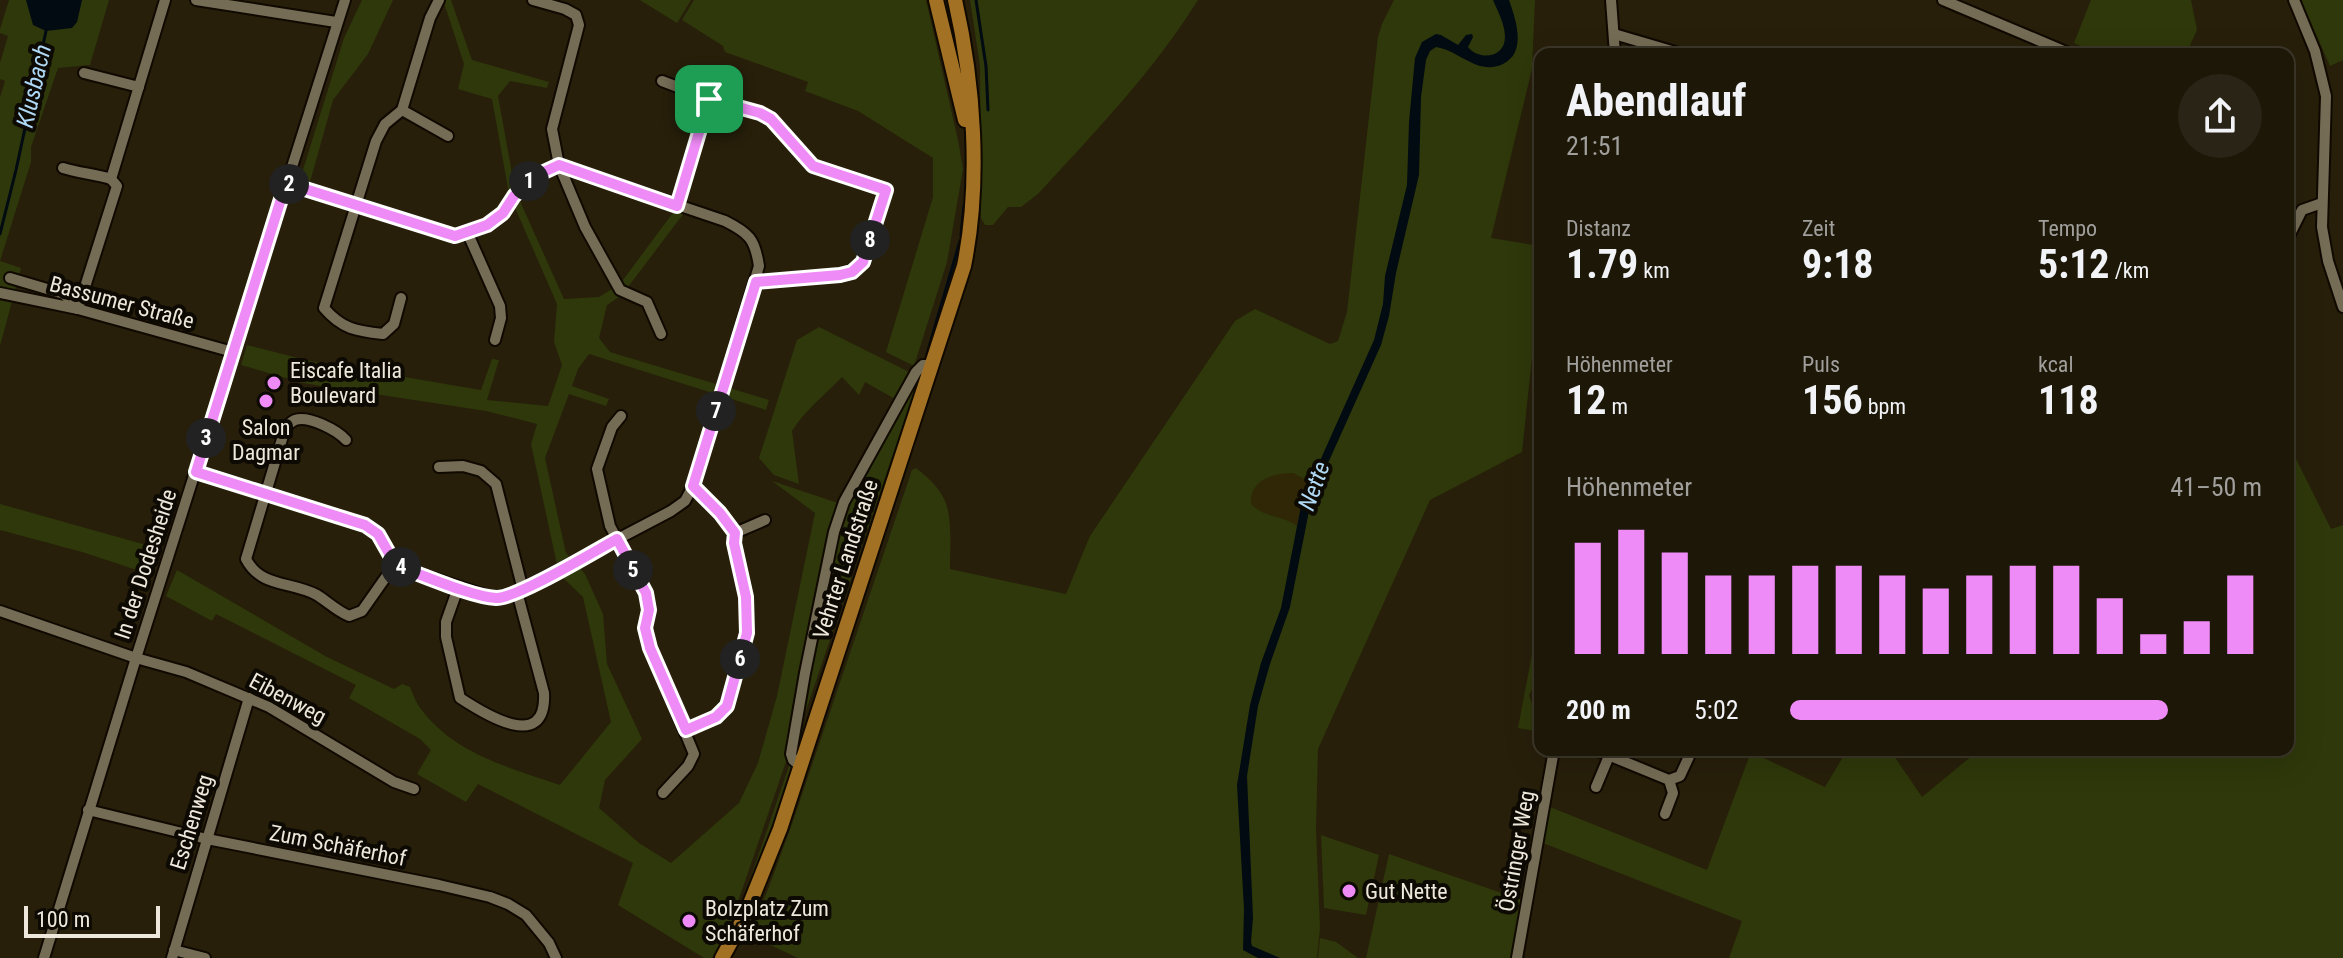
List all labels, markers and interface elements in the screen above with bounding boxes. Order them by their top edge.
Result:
water label: Klusbach [11,42,57,130]
pin [675,65,743,133]
button: share [2178,74,2262,158]
text: Abendlauf [1566,75,1746,127]
icon: arrive [687,77,731,121]
text: 21:51 [1566,131,1623,161]
pin: 1 [509,161,549,201]
pin: 2 [269,164,309,204]
text: 1 [523,168,535,193]
text: 2 [283,171,295,196]
text: Distanz [1566,216,1631,241]
text: Zeit [1802,216,1835,241]
text: Tempo [2038,216,2097,241]
pin: 8 [850,220,890,260]
text: 8 [864,227,876,252]
text: 1.79 [1566,241,1638,288]
text: 9:18 [1802,241,1874,288]
text: 5:12 [2038,241,2110,288]
text: km [1638,258,1670,283]
text: /km [2110,258,2149,283]
street label: Bassumer Straße [47,271,197,334]
text: Höhenmeter [1566,352,1673,377]
text: Puls [1802,352,1840,377]
text: kcal [2038,352,2073,377]
place label: Eiscafe Italia Boulevard [290,358,402,408]
marker: Eiscafe Italia Boulevard [265,374,283,392]
text: 12 [1566,377,1606,424]
text: 156 [1802,377,1863,424]
text: 118 [2038,377,2099,424]
pin: 7 [696,391,736,431]
marker: Salon Dagmar [257,392,275,410]
text: m [1606,394,1628,419]
text: bpm [1863,394,1906,419]
text: 7 [710,398,722,423]
place label: Salon Dagmar [232,415,300,465]
pin: 3 [186,418,226,458]
text: 3 [200,425,212,450]
water label: Nette [1292,458,1336,514]
text: Höhenmeter [1566,472,1692,502]
text: 41–50 m [2170,472,2262,502]
street label: Vehrter Landstraße [808,476,883,642]
street label: In der Dodesheide [109,486,182,642]
pin: 4 [381,547,421,587]
pin: 5 [613,550,653,590]
text: 4 [395,554,407,579]
text: 5 [627,557,639,582]
pin: 6 [720,639,760,679]
text: 6 [734,646,746,671]
street label: Eibenweg [245,668,330,729]
text: 200 m [1566,695,1631,725]
text: 5:02 [1694,695,1739,725]
street label: Eschenweg [165,772,218,873]
street label: Östringer Weg [1494,789,1539,914]
street label: Zum Schäferhof [267,820,408,871]
place label: Gut Nette [1365,879,1447,904]
marker: Gut Nette [1340,882,1358,900]
place label: Bolzplatz Zum Schäferhof [705,896,829,946]
scale bar [24,902,160,938]
text: 100 m [36,907,90,932]
marker: Bolzplatz Zum Schäferhof [680,912,698,930]

